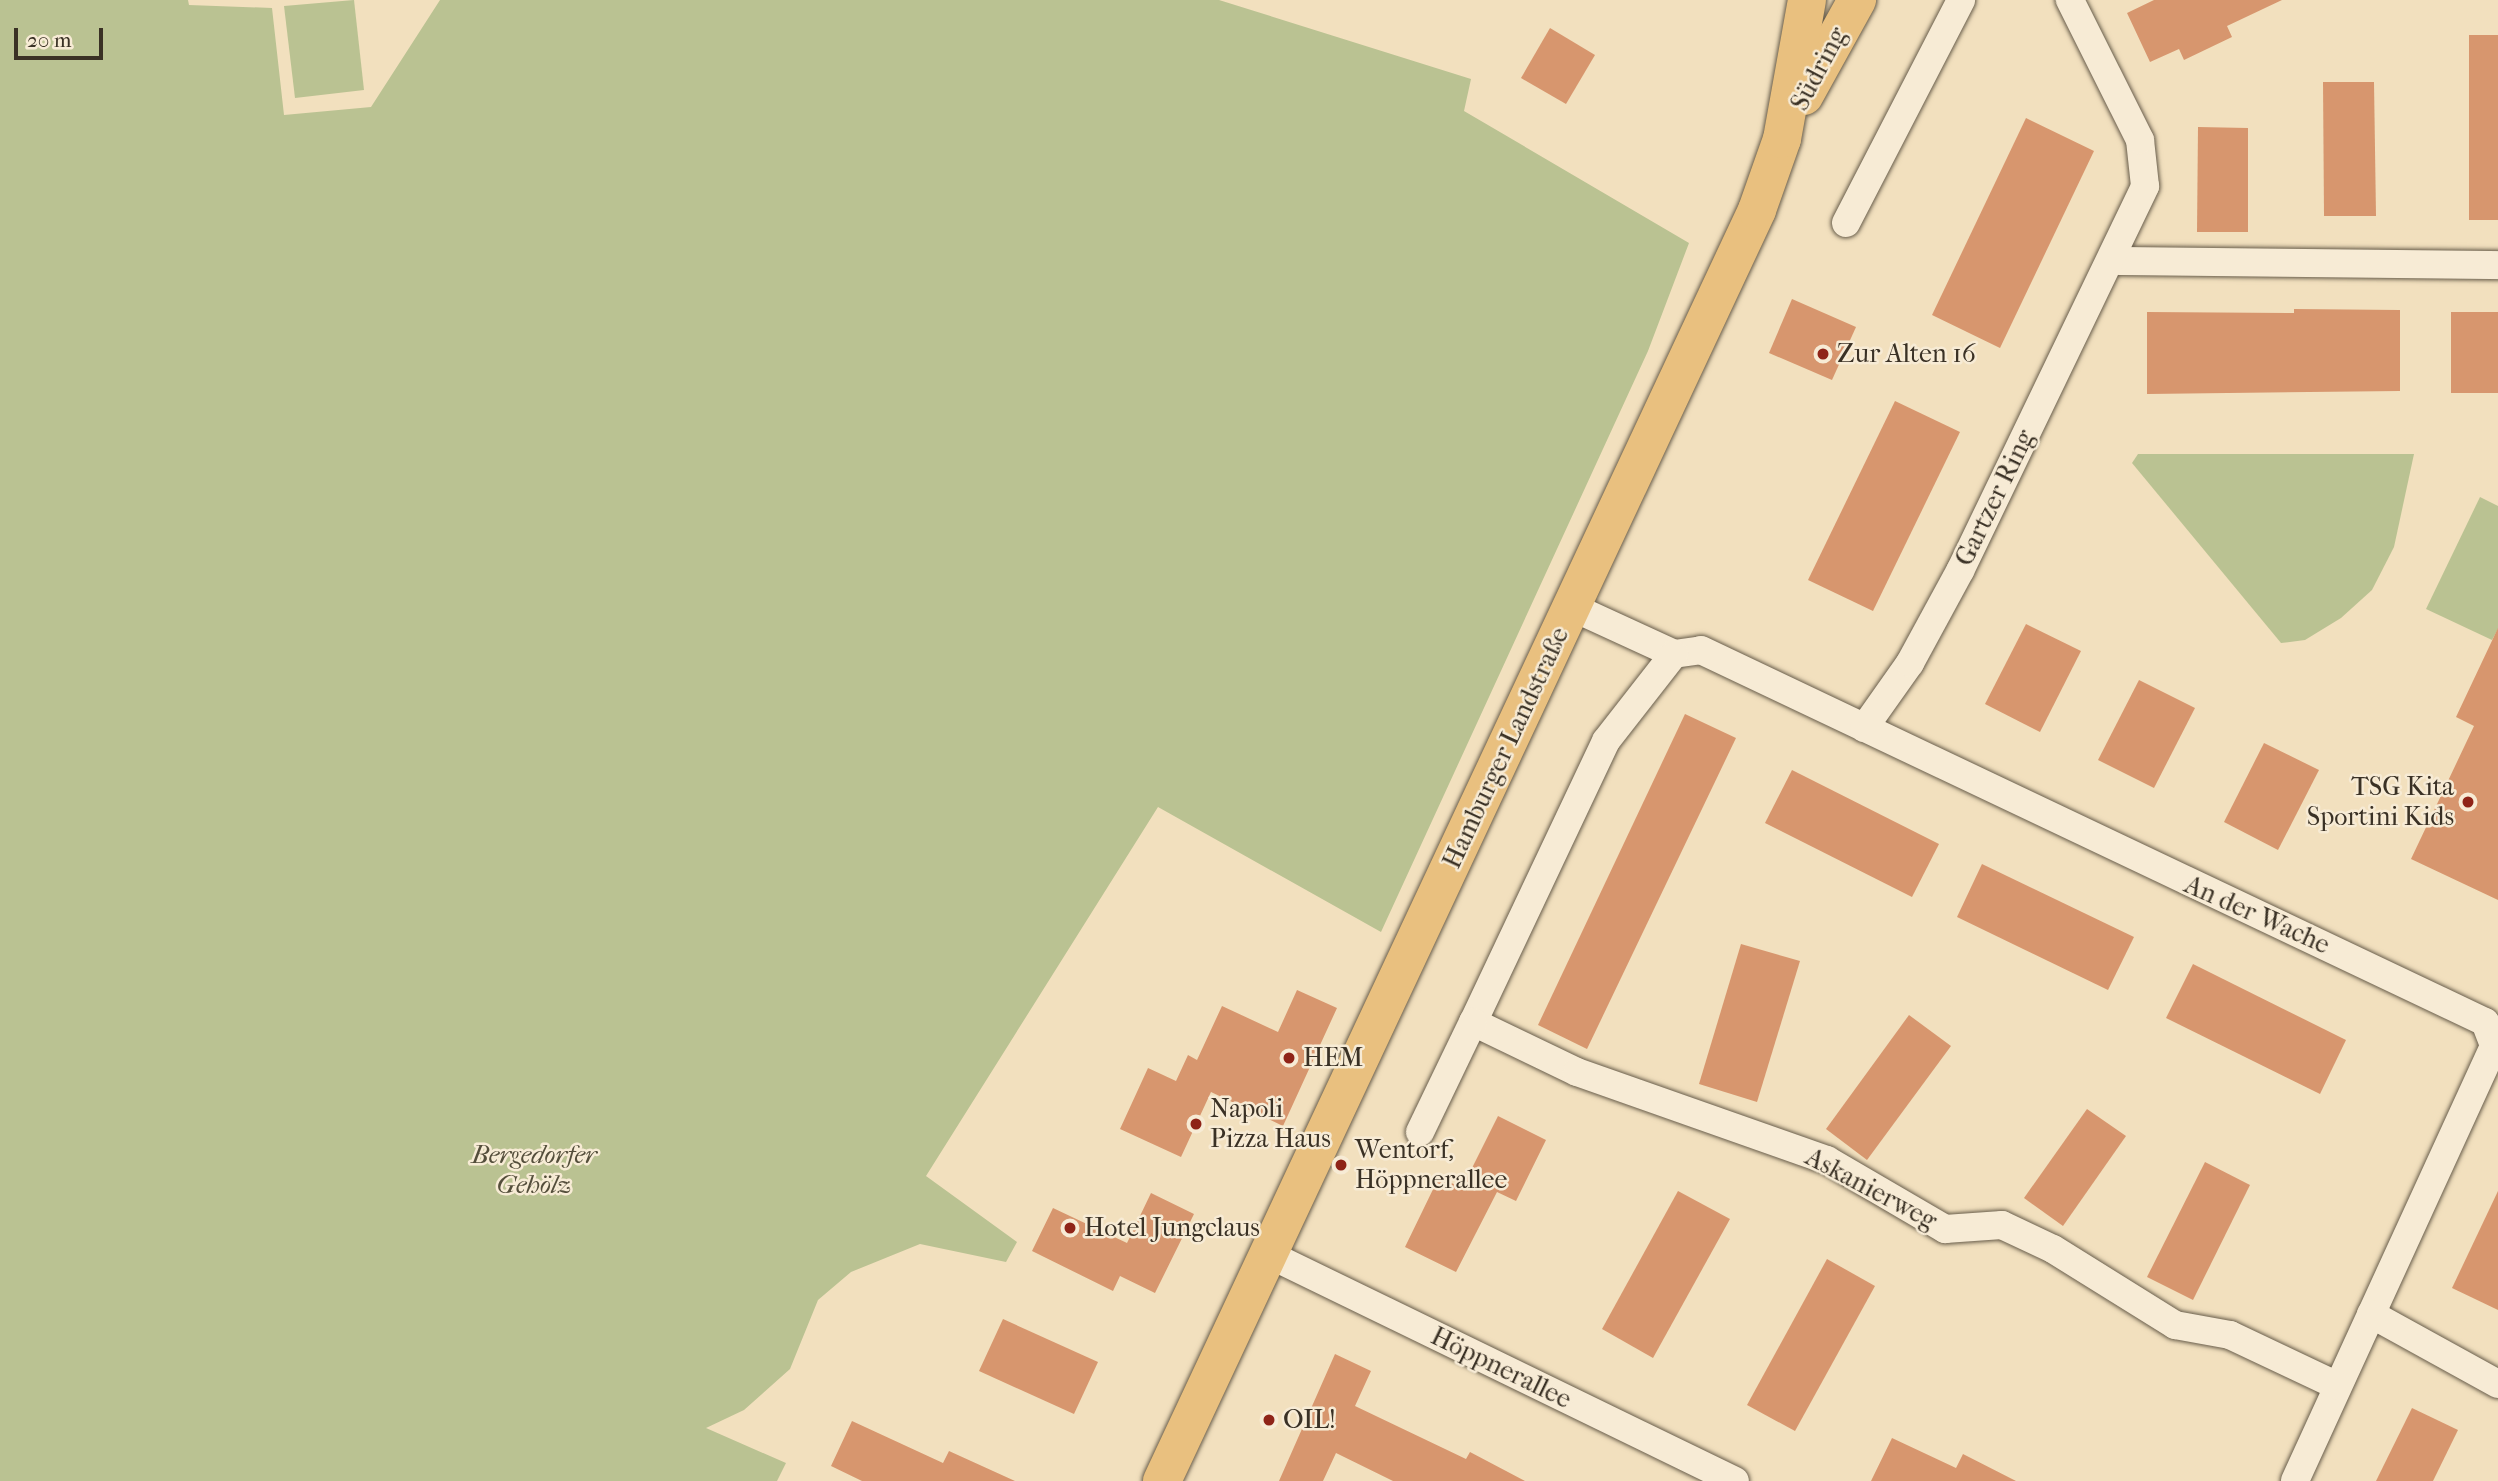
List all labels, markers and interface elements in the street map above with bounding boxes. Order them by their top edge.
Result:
scale bar [18,14,107,58]
street label: Südring [1784,22,1854,116]
text: 20 m [27,28,71,52]
place label: Zur Alten 16 [1837,338,1976,370]
marker: Zur Alten 16 [1815,346,1831,362]
street label: Gartzer Ring [1949,425,2041,571]
street label: Hamburger Landstraße [1436,622,1576,874]
place label: TSG Kita Sportini Kids [2307,771,2454,832]
marker: TSG Kita Sportini Kids [2460,794,2476,810]
street label: An der Wache [2180,869,2334,961]
place label: HEM [1303,1042,1363,1074]
marker: HEM [1281,1050,1297,1066]
place label: Napoli Pizza Haus [1210,1093,1331,1154]
marker: Napoli Pizza Haus [1188,1116,1204,1132]
place label: Wentorf, Höppnerallee [1355,1134,1507,1196]
park label: Bergedorfer Gehölz [471,1139,597,1200]
street label: Askanierweg [1800,1141,1942,1237]
marker: Wentorf, Höppnerallee [1333,1157,1349,1173]
place label: Hotel Jungclaus [1084,1212,1260,1244]
marker: Hotel Jungclaus [1062,1220,1078,1236]
street label: Höppnerallee [1426,1321,1576,1415]
place label: OIL! [1283,1404,1336,1436]
marker: OIL! [1261,1412,1277,1428]

